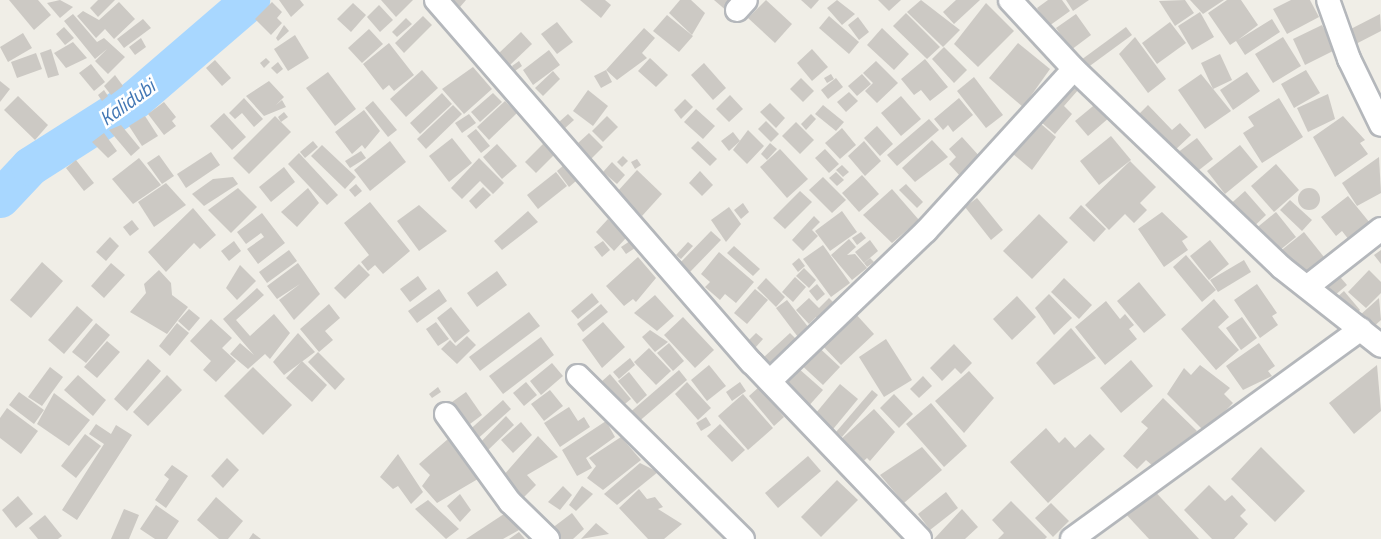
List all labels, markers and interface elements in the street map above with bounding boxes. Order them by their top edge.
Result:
water label: Kalidubi [95,74,159,130]

